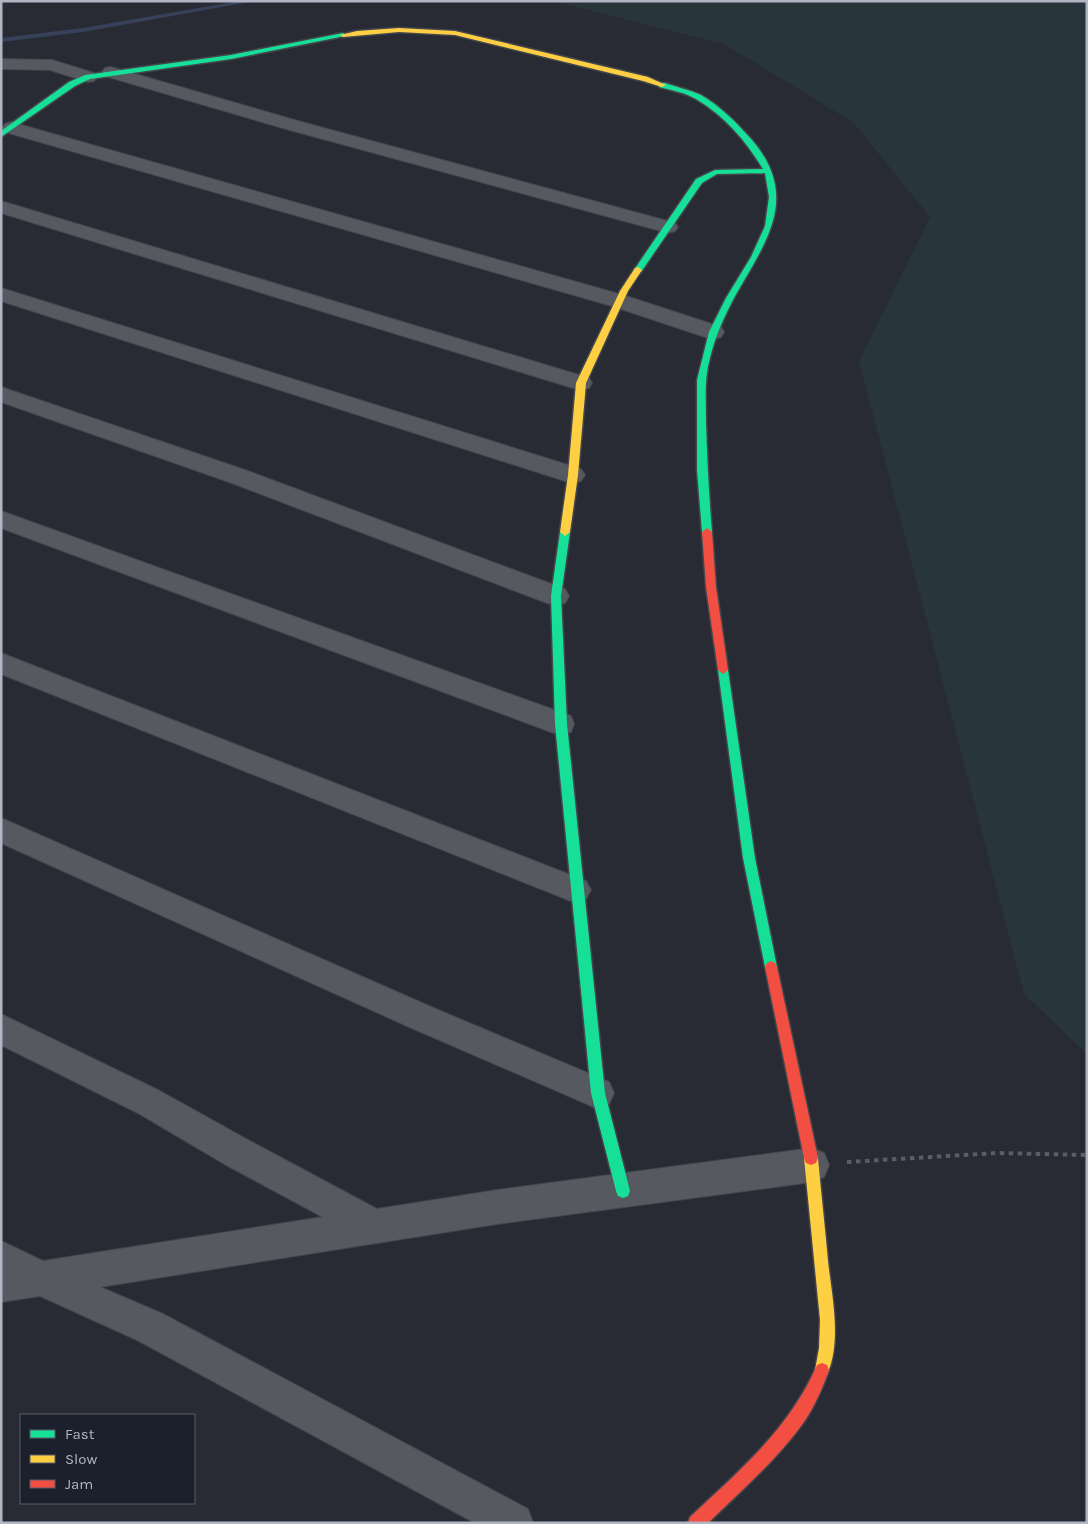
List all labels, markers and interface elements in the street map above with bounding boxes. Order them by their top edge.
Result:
legend [20,1414,195,1504]
text: Fast [65,1425,95,1443]
text: Slow [65,1450,97,1468]
text: Jam [65,1475,93,1493]

